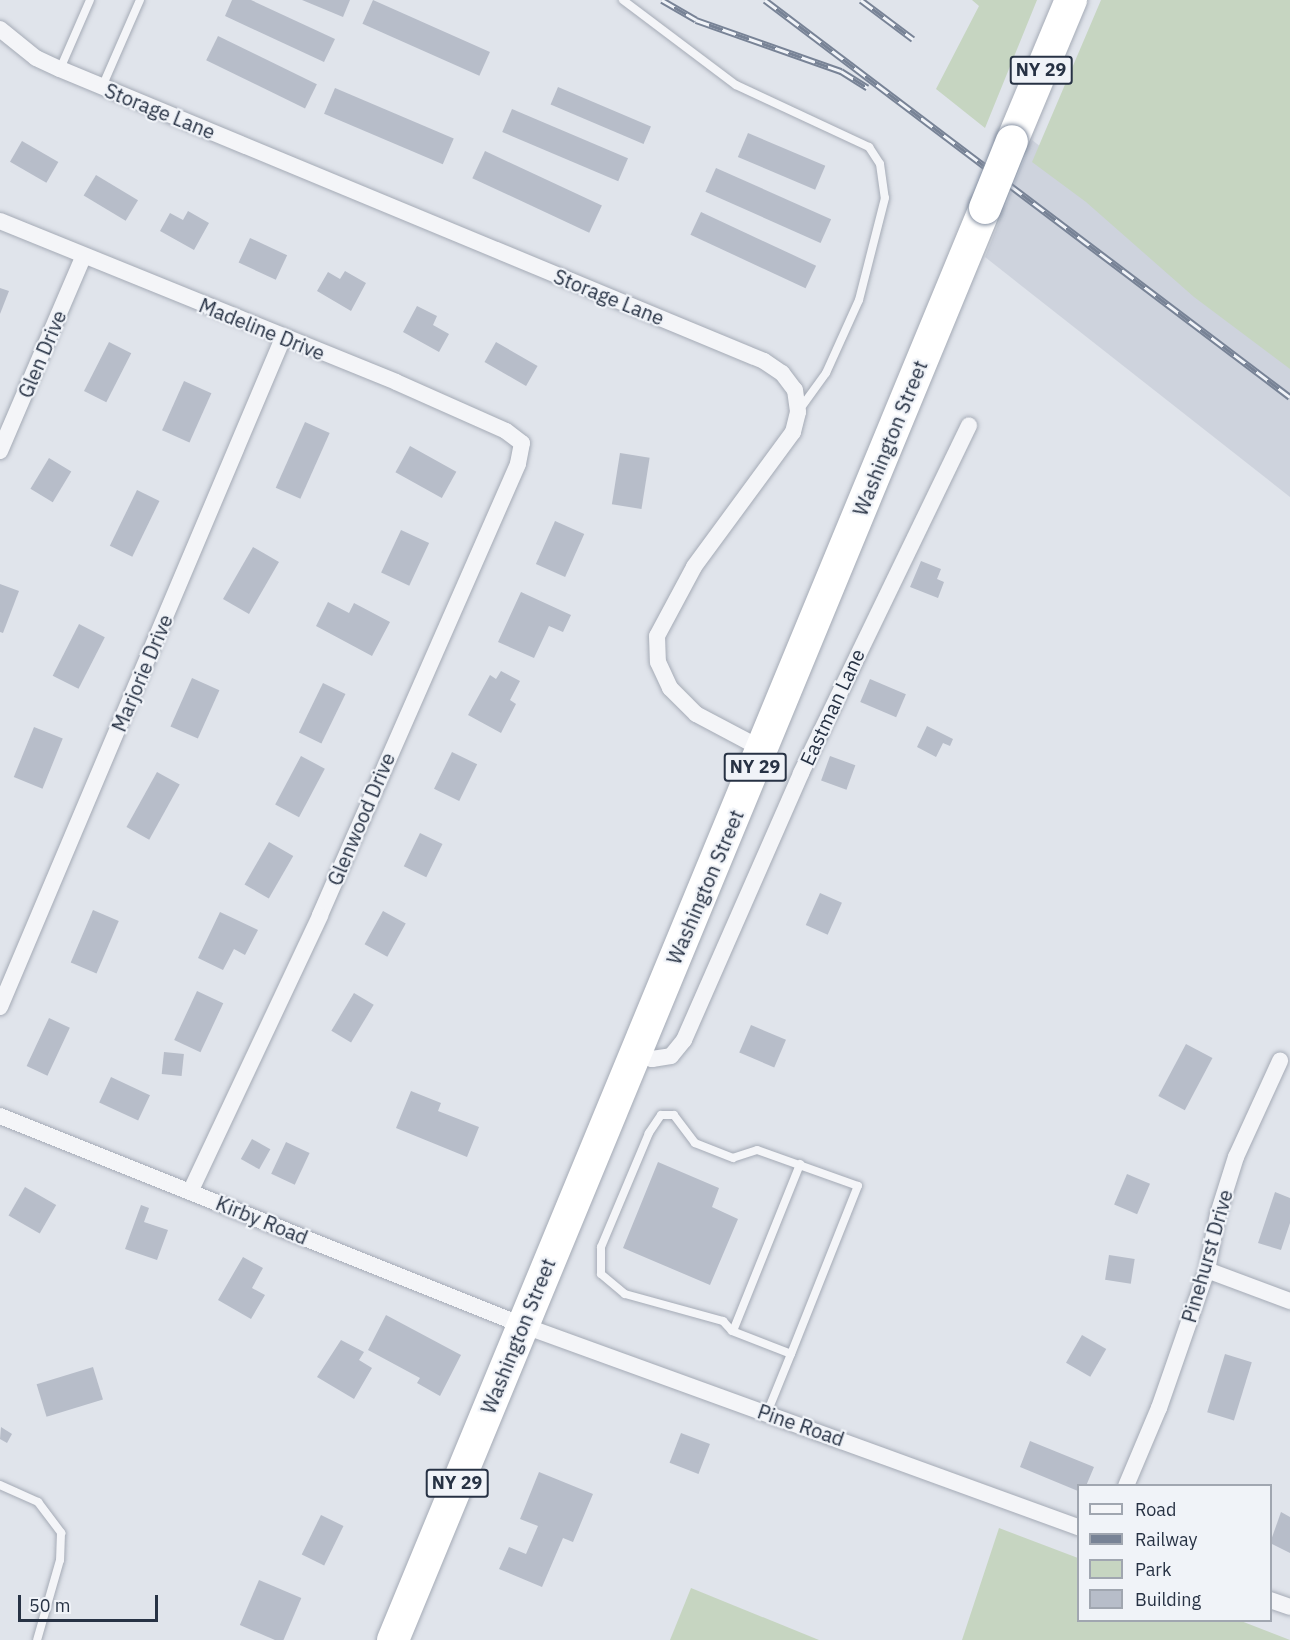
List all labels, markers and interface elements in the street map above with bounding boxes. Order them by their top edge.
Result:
road number: NY 29 [1010,55,1072,85]
street label: Storage Lane [101,78,219,144]
street label: Storage Lane [550,264,668,330]
street label: Madeline Drive [196,293,328,365]
street label: Glen Drive [13,307,71,401]
street label: Washington Street [848,357,932,519]
street label: Marjorie Drive [107,611,177,735]
street label: Eastman Lane [794,645,870,769]
street label: Glenwood Drive [322,749,400,889]
road number: NY 29 [724,752,786,782]
street label: Washington Street [662,806,748,968]
street label: Pinehurst Drive [1177,1187,1237,1325]
street label: Kirby Road [212,1191,312,1249]
street label: Washington Street [476,1255,560,1417]
street label: Pine Road [754,1399,848,1451]
road number: NY 29 [426,1468,488,1498]
legend [1077,1484,1272,1622]
text: Road [1135,1498,1176,1521]
text: Railway [1135,1528,1197,1551]
text: Park [1135,1558,1171,1581]
scale bar [21,1583,160,1621]
text: Building [1135,1588,1201,1611]
text: 50 m [29,1594,71,1617]

